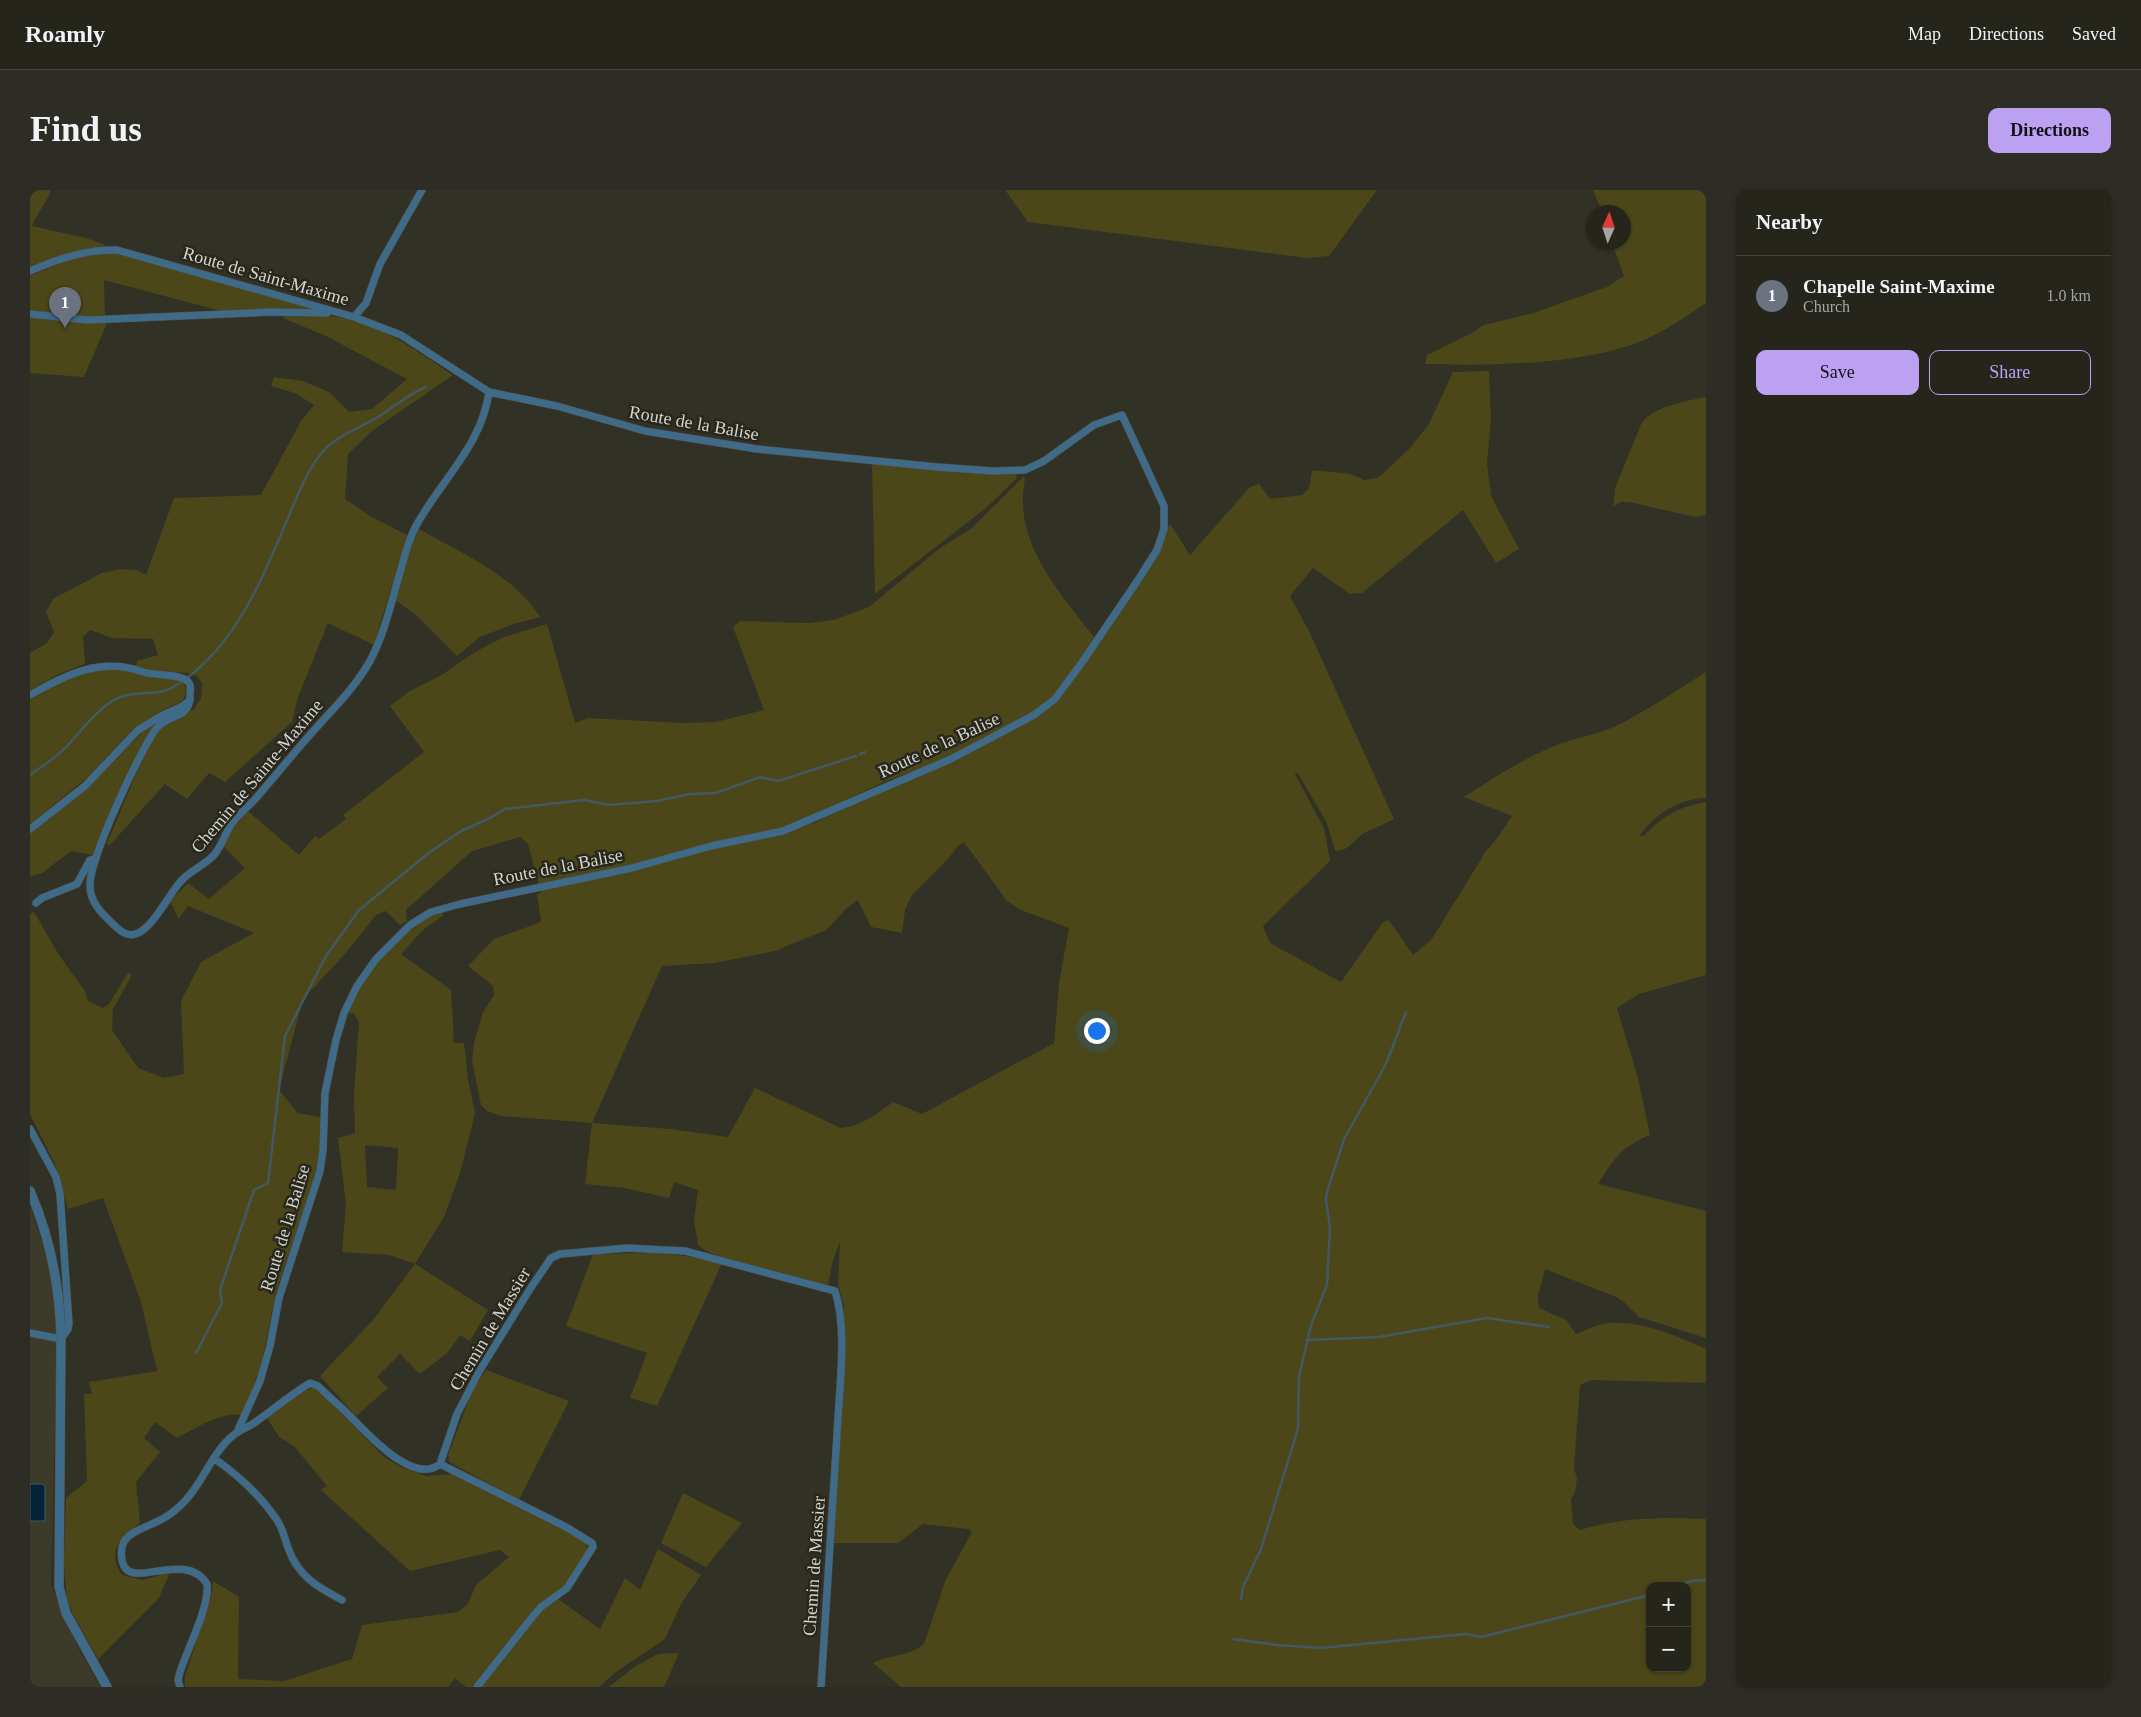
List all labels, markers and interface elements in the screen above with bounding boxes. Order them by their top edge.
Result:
text: Roamly [25,21,105,47]
text: Map [1908,24,1941,44]
text: Directions [1969,24,2044,44]
text: Saved [2072,24,2116,44]
button: Directions [1988,108,2111,153]
text: Find us [30,110,142,149]
north arrow [1586,205,1631,250]
text: Nearby [1756,210,1823,234]
street label: Route de Saint-Maxime [181,243,351,309]
text: Chapelle Saint-Maxime [1803,276,1995,297]
pin: 1 [49,287,81,328]
text: 1 [1768,287,1776,304]
text: 1.0 km [2047,287,2091,304]
text: Church [1803,298,1850,315]
button: Save [1756,350,1919,395]
button: Share [1929,350,2091,395]
street label: Route de la Balise [628,402,760,444]
street label: Chemin de Sainte-Maxime [187,695,327,857]
street label: Route de la Balise [875,708,1003,782]
street label: Route de la Balise [492,845,624,889]
your location [1084,1018,1110,1044]
street label: Route de la Balise [256,1162,314,1294]
street label: Chemin de Massier [445,1264,535,1394]
street label: Chemin de Massier [799,1495,829,1637]
map controls [1646,1582,1691,1672]
button: + [1646,1582,1691,1627]
button: − [1646,1627,1691,1672]

